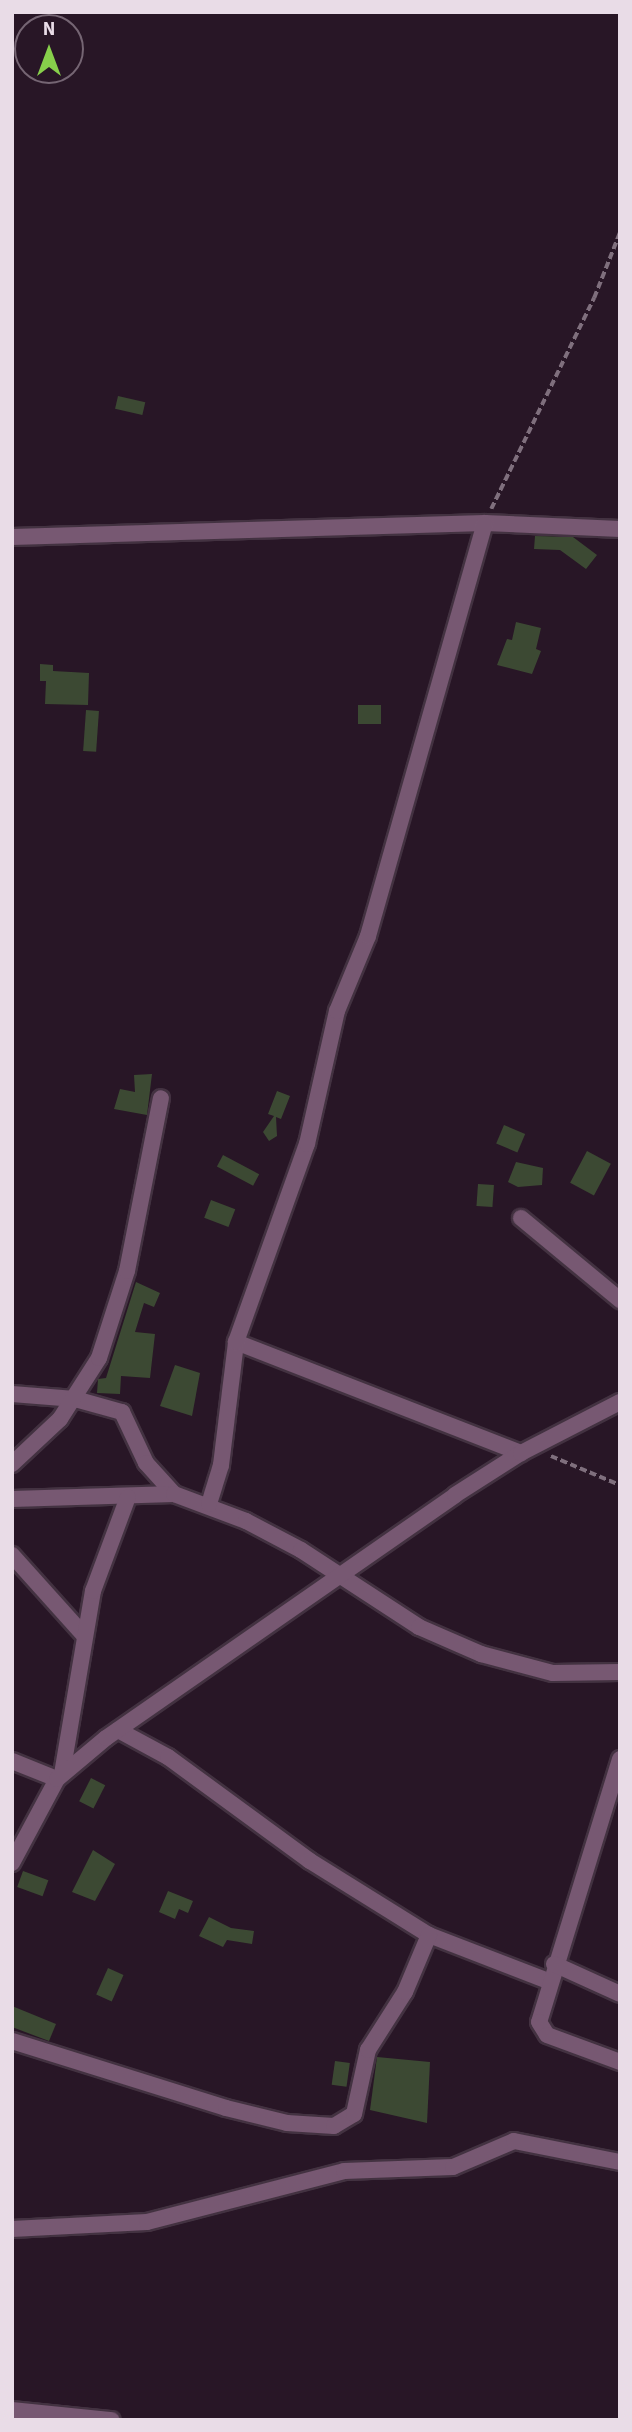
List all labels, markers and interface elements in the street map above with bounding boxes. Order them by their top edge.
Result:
north arrow [14,14,84,84]
text: N [43,16,55,43]

